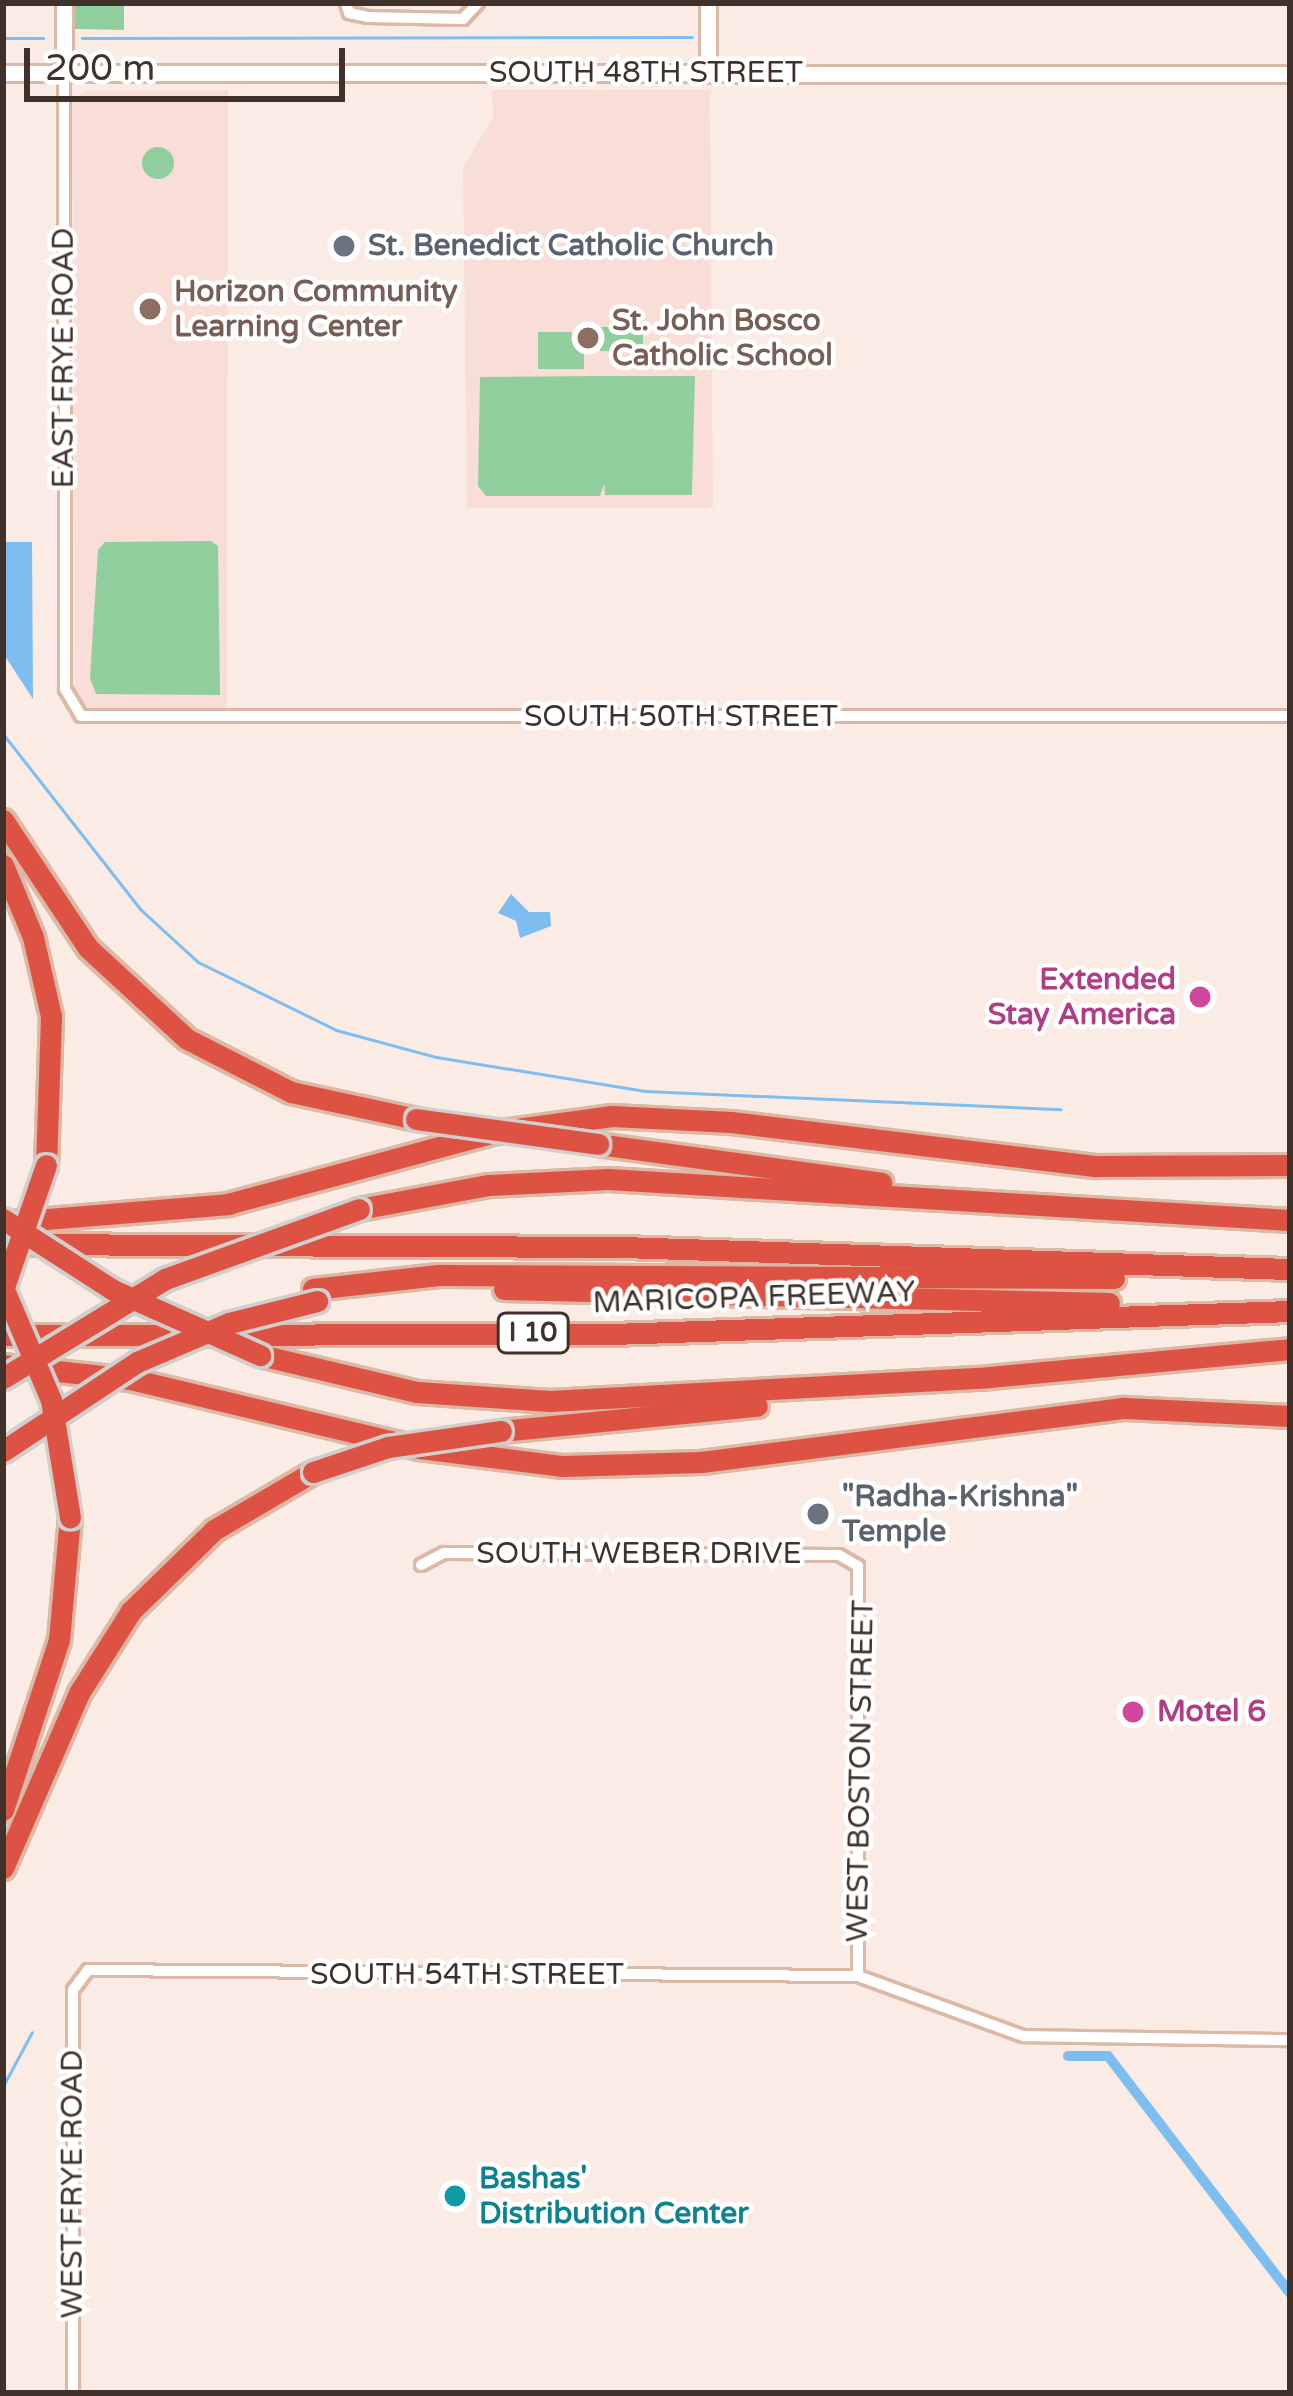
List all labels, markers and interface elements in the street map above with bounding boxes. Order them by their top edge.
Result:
scale bar [30,24,351,98]
text: 200 m [45,47,155,90]
street label: SOUTH 48TH STREET [489,55,803,91]
street label: EAST FRYE ROAD [46,228,82,488]
place label: St. Benedict Catholic Church [368,228,774,264]
marker: St. Benedict Catholic Church [331,233,357,259]
place label: Horizon Community Learning Center [174,274,458,344]
marker: Horizon Community Learning Center [137,296,163,322]
place label: St. John Bosco Catholic School [612,303,833,374]
marker: St. John Bosco Catholic School [575,325,601,351]
street label: SOUTH 50TH STREET [524,699,838,735]
place label: Extended Stay America [988,962,1176,1032]
marker: Extended Stay America [1187,984,1213,1010]
street label: MARICOPA FREEWAY [592,1274,916,1322]
road number: I 10 [494,1312,572,1354]
place label: "Radha-Krishna" Temple [842,1479,1078,1550]
marker: "Radha-Krishna" Temple [805,1501,831,1527]
street label: SOUTH WEBER DRIVE [476,1536,802,1572]
street label: WEST BOSTON STREET [840,1599,882,1943]
place label: Motel 6 [1157,1694,1266,1730]
marker: Motel 6 [1120,1699,1146,1725]
street label: SOUTH 54TH STREET [310,1957,624,1993]
street label: WEST FRYE ROAD [55,2050,91,2318]
place label: Bashas' Distribution Center [479,2161,749,2232]
marker: Bashas' Distribution Center [442,2183,468,2209]

